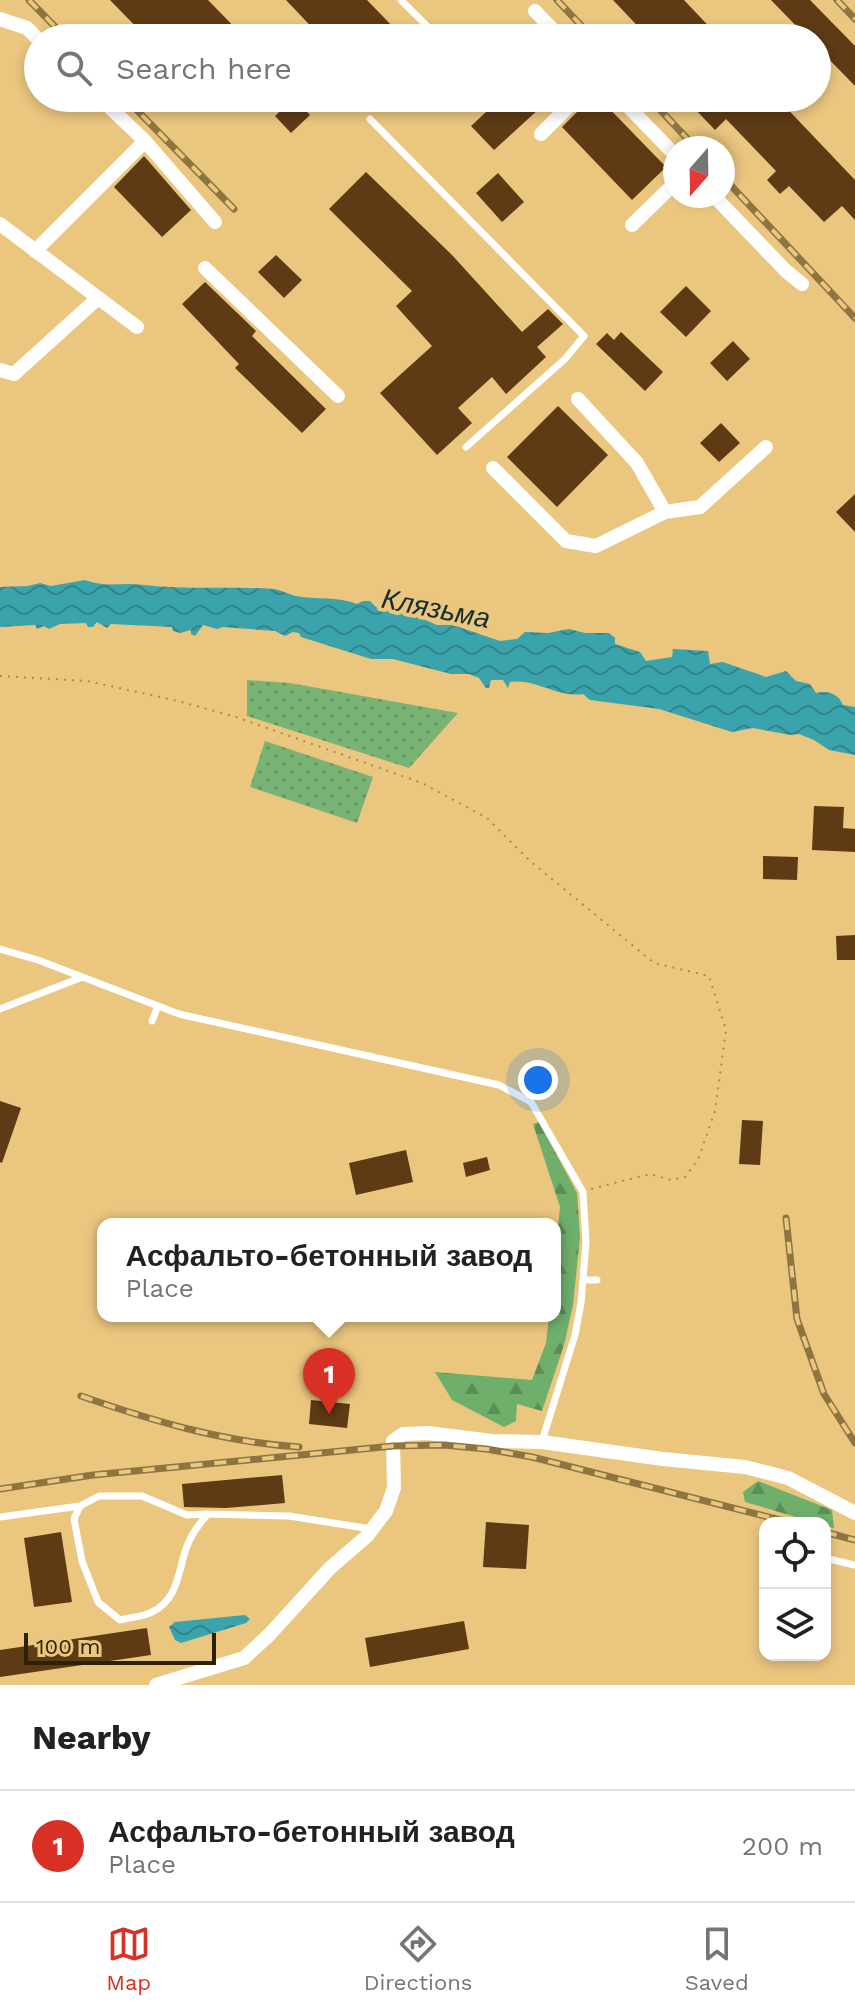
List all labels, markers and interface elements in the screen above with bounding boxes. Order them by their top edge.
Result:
search box [24,24,831,112]
icon: search [52,46,96,90]
text: Search here [116,51,292,86]
north arrow [663,136,735,208]
water label: Клязьма [379,582,493,635]
your location [518,1060,558,1100]
popup [97,1218,561,1322]
text: Асфальто-бетонный завод [126,1238,532,1273]
text: Place [126,1273,194,1303]
pin: 1 [303,1348,355,1414]
map controls [759,1517,831,1661]
button: locate [759,1517,831,1589]
button: layers [759,1589,831,1661]
scale bar [24,1629,216,1665]
text: 100 m [36,1634,100,1659]
text: Nearby [32,1717,151,1757]
text: Асфальто-бетонный завод [108,1814,515,1849]
text: 1 [52,1831,64,1861]
text: 200 m [742,1831,823,1861]
text: Place [108,1849,176,1879]
tab: Map [106,1922,151,1995]
tab: Directions [364,1922,472,1995]
tab: Saved [685,1922,749,1995]

